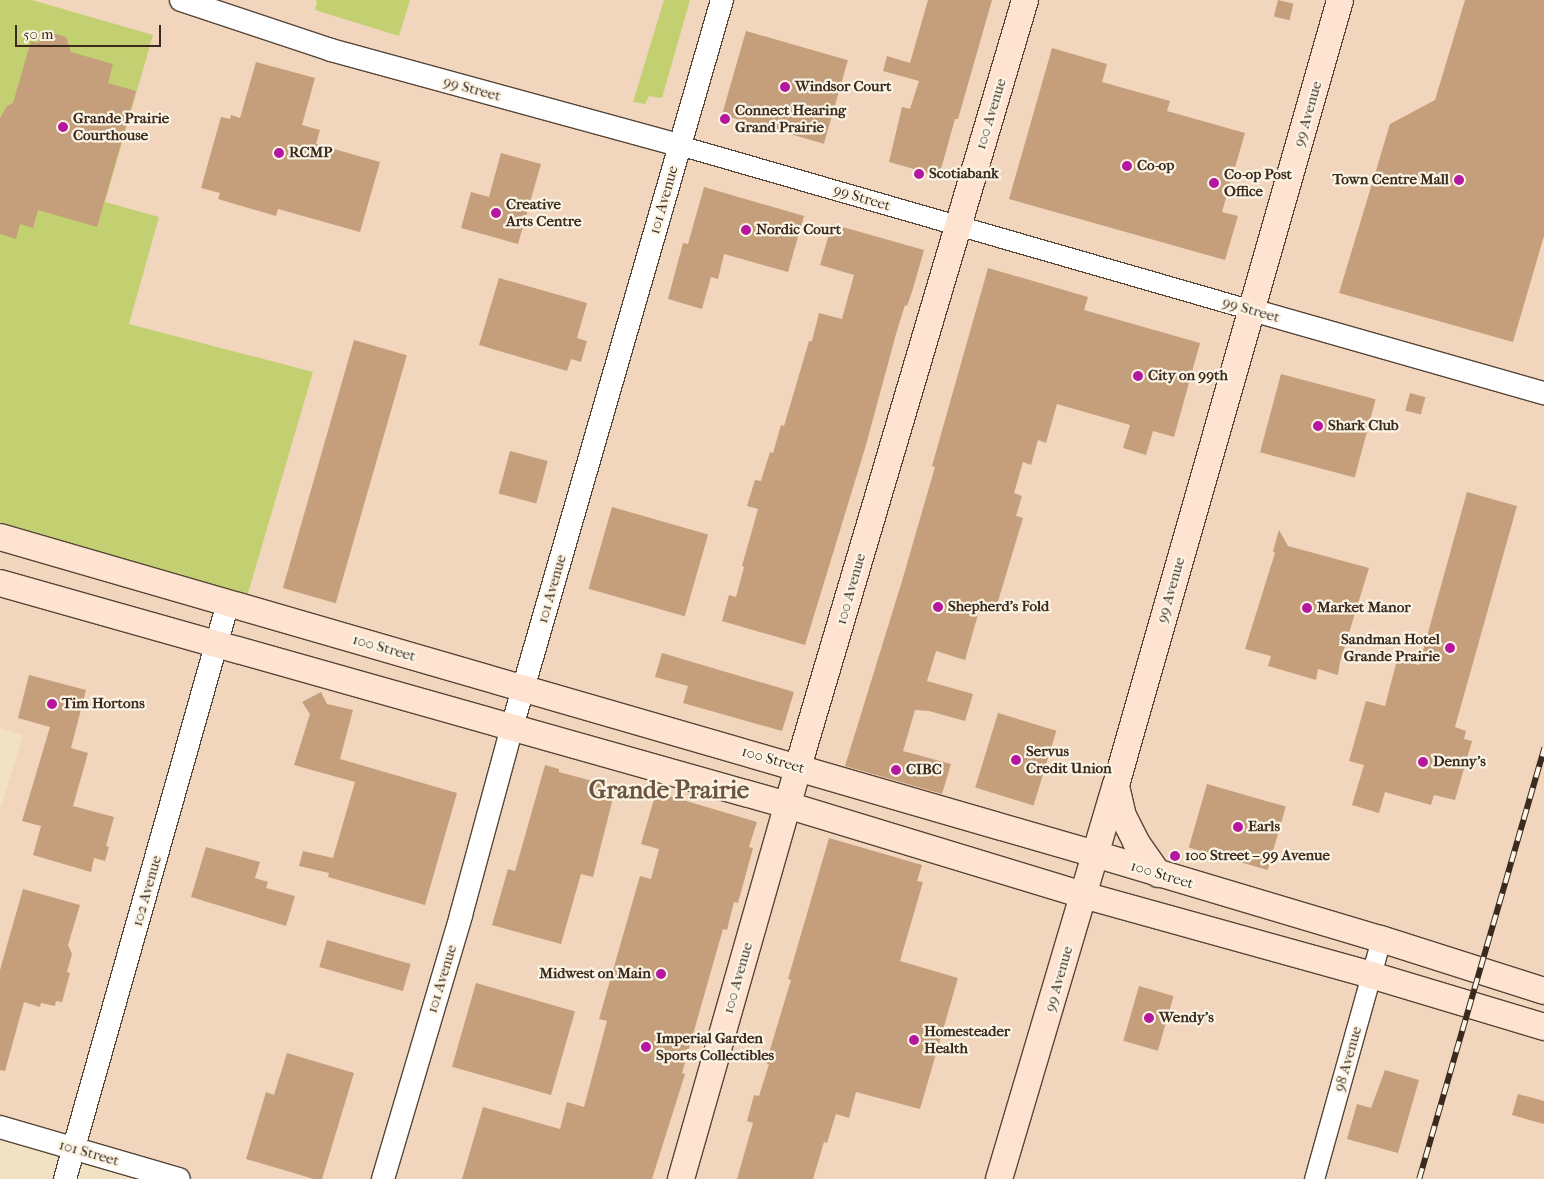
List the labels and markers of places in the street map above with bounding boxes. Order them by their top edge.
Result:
place label: Windsor Court [795,78,891,96]
marker: Windsor Court [779,81,791,93]
place label: Connect Hearing Grand Prairie [735,101,846,136]
place label: Grande Prairie Courthouse [73,109,169,144]
marker: Connect Hearing Grand Prairie [719,113,731,125]
marker: Grande Prairie Courthouse [57,121,69,133]
place label: RCMP [289,144,332,162]
marker: RCMP [273,147,285,159]
place label: Co-op [1137,157,1174,175]
marker: Co-op [1121,160,1133,172]
place label: Scotiabank [929,165,999,183]
place label: Co-op Post Office [1224,165,1292,200]
marker: Scotiabank [913,168,925,180]
place label: Town Centre Mall [1333,171,1449,189]
marker: Town Centre Mall [1453,174,1465,186]
marker: Co-op Post Office [1208,177,1220,189]
place label: Creative Arts Centre [506,195,581,230]
marker: Creative Arts Centre [490,207,502,219]
place label: Nordic Court [756,221,841,239]
marker: Nordic Court [740,224,752,236]
place label: City on 99th [1148,367,1228,385]
marker: City on 99th [1132,370,1144,382]
place label: Shark Club [1328,417,1399,435]
marker: Shark Club [1312,420,1324,432]
place label: Shepherd's Fold [948,598,1049,616]
place label: Market Manor [1317,599,1411,617]
marker: Shepherd's Fold [932,601,944,613]
marker: Market Manor [1301,602,1313,614]
place label: Sandman Hotel Grande Prairie [1341,630,1440,665]
marker: Sandman Hotel Grande Prairie [1444,642,1456,654]
place label: Tim Hortons [62,695,145,713]
marker: Tim Hortons [46,698,58,710]
place label: Servus Credit Union [1026,742,1112,777]
place label: Denny's [1433,753,1486,771]
marker: Servus Credit Union [1010,754,1022,766]
marker: Denny's [1417,756,1429,768]
place label: CIBC [906,761,942,779]
marker: CIBC [890,764,902,776]
place label: Earls [1248,818,1280,836]
marker: Earls [1232,821,1244,833]
place label: 100 Street – 99 Avenue [1185,847,1330,865]
marker: 100 Street – 99 Avenue [1169,850,1181,862]
place label: Midwest on Main [539,965,651,983]
marker: Midwest on Main [655,968,667,980]
place label: Wendy's [1159,1009,1214,1027]
marker: Wendy's [1143,1012,1155,1024]
place label: Homesteader Health [924,1022,1010,1057]
place label: Imperial Garden Sports Collectibles [656,1029,774,1064]
marker: Homesteader Health [908,1034,920,1046]
marker: Imperial Garden Sports Collectibles [640,1041,652,1053]

